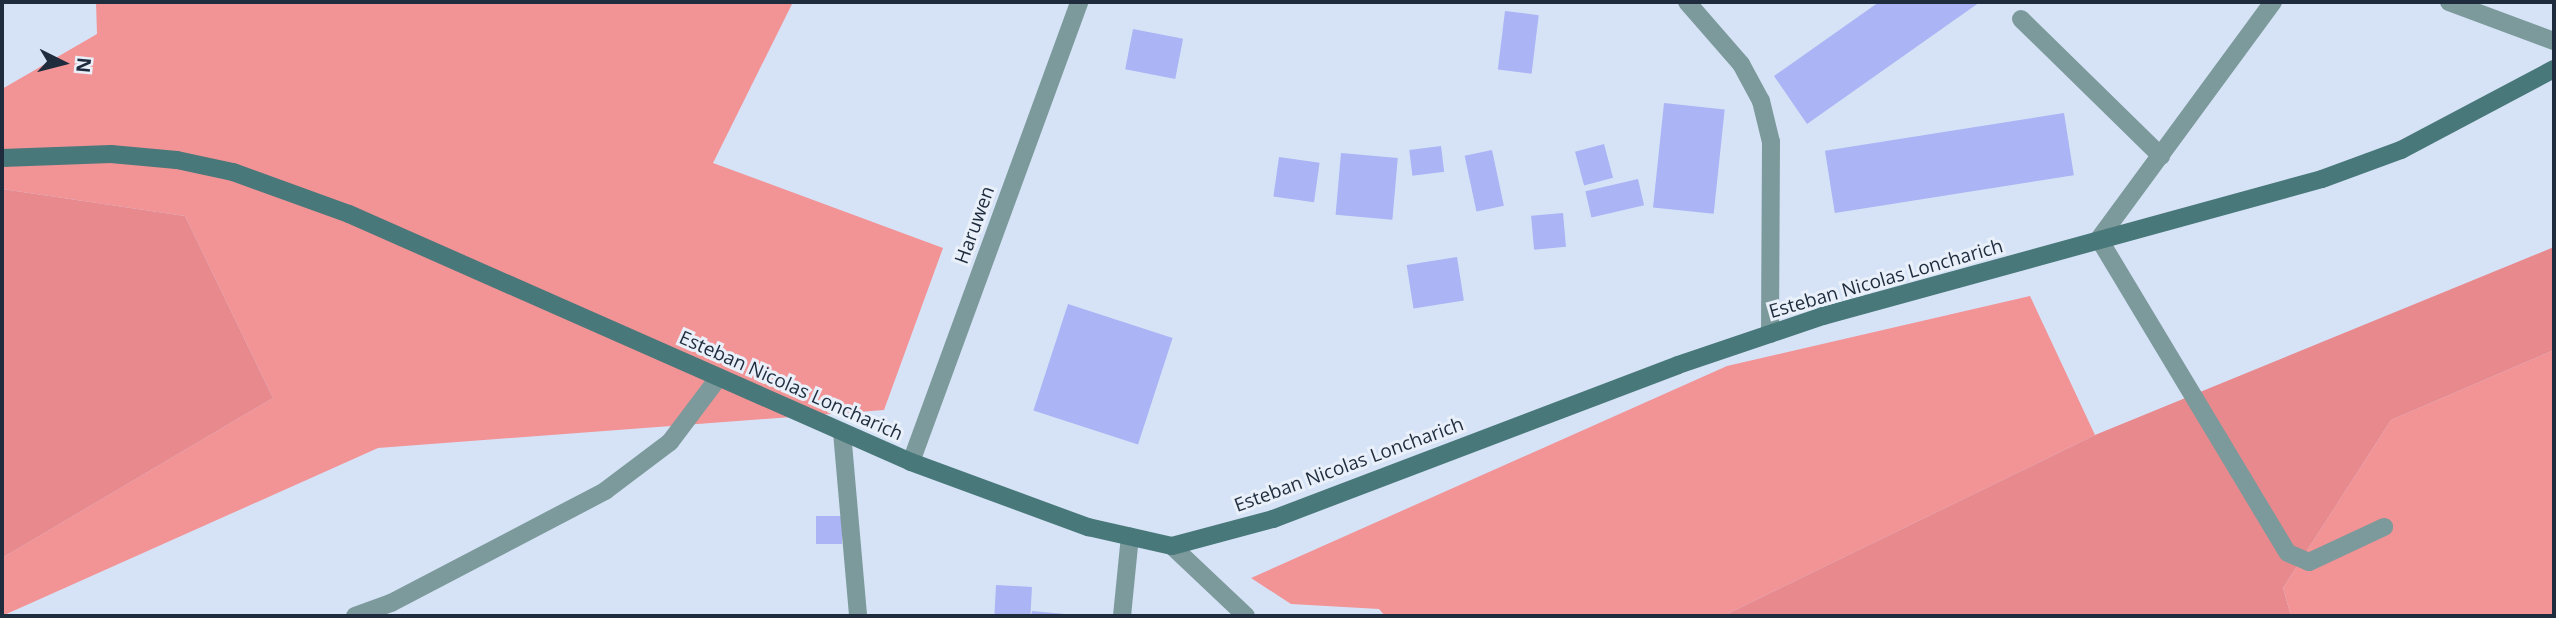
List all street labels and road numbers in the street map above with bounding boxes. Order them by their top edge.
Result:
street label: Haruwen [950,183,1000,267]
street label: Esteban Nicolas Loncharich [1766,235,2006,323]
street label: Esteban Nicolas Loncharich [676,326,906,446]
street label: Esteban Nicolas Loncharich [1231,413,1467,517]

